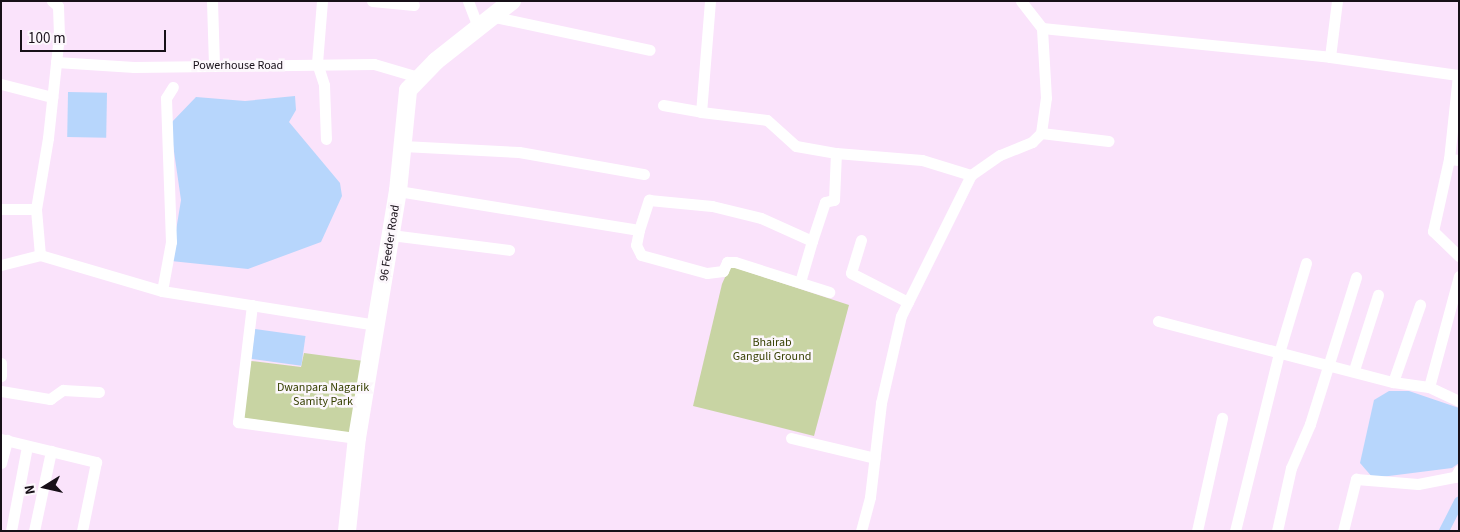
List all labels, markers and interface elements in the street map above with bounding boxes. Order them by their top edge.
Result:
scale bar [22,20,169,52]
text: 100 m [28,28,66,49]
street label: Powerhouse Road [193,59,283,73]
street label: 96 Feeder Road [377,204,403,282]
park label: Bhairab Ganguli Ground [733,336,811,364]
park label: Dwanpara Nagarik Samity Park [277,381,369,409]
north arrow [20,462,70,512]
text: N [20,483,41,496]

